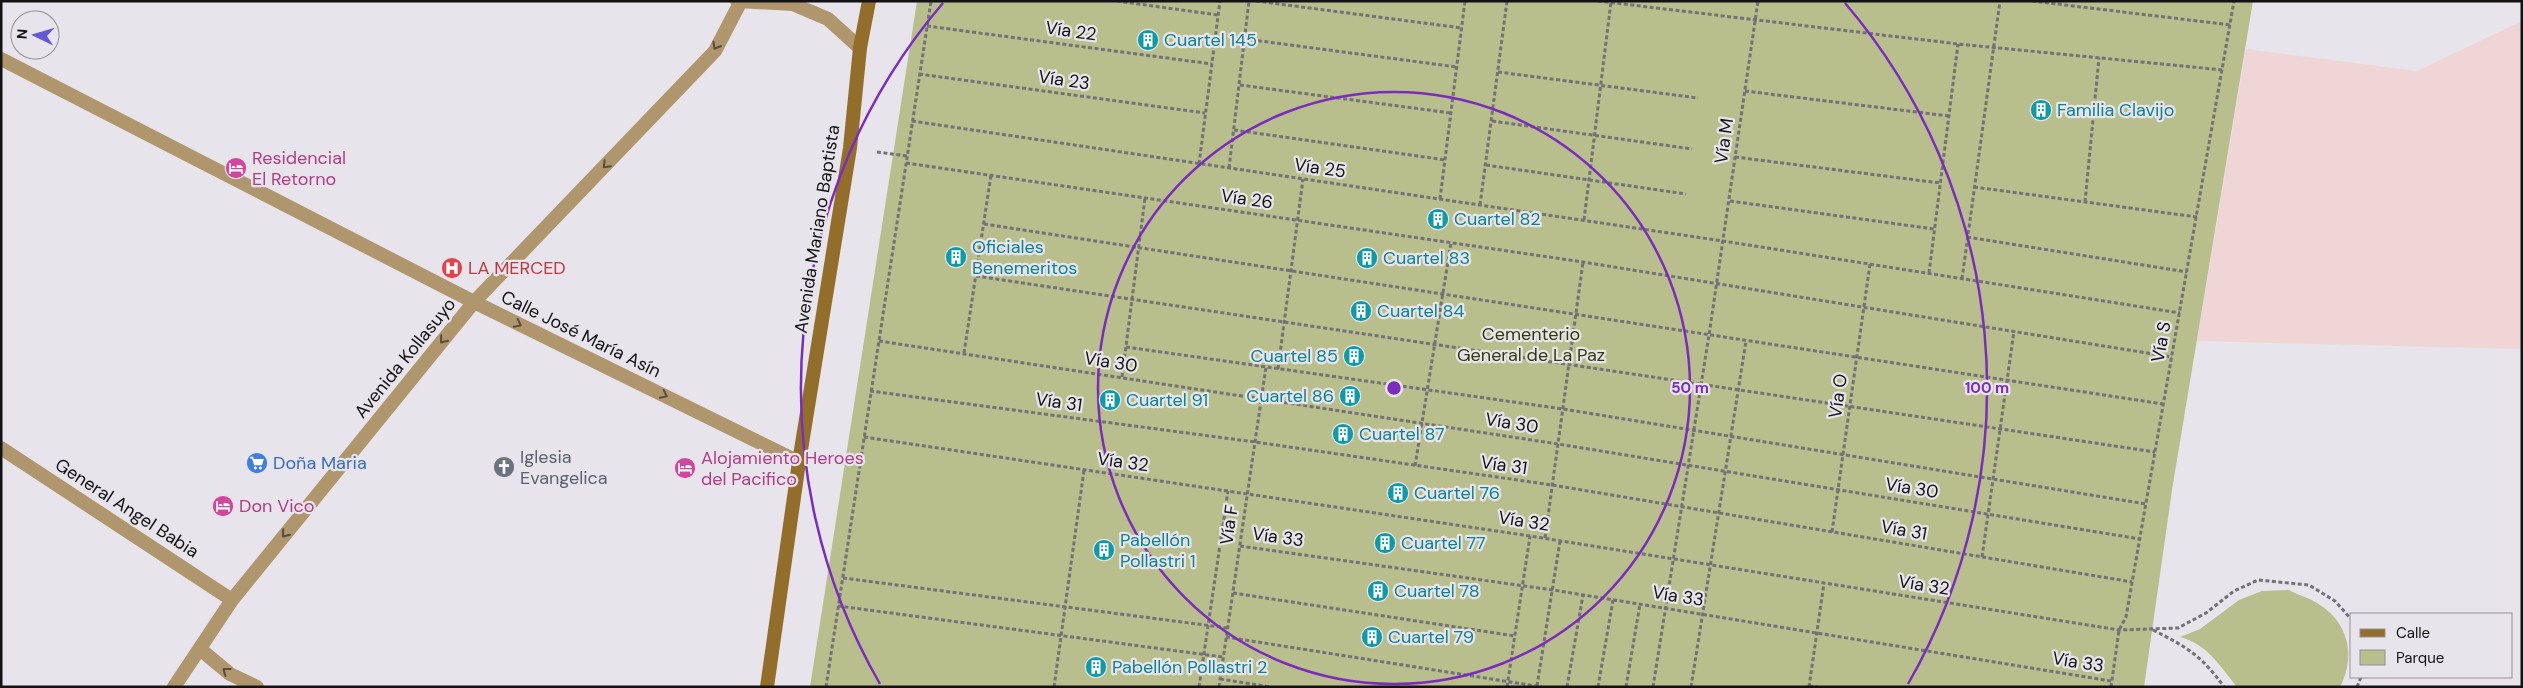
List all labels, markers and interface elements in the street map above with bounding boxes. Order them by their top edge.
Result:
north arrow [10,10,60,60]
street label: Vía 22 [1044,16,1098,46]
text: N [13,28,31,40]
building icon: Cuartel 145 [1136,28,1160,52]
place label: Cuartel 145 [1164,28,1257,52]
one-way arrow [713,40,723,49]
street label: Vía 23 [1037,65,1091,95]
building icon: Familia Clavijo [2029,98,2053,122]
place label: Familia Clavijo [2057,98,2174,122]
street label: Vía M [1709,117,1739,165]
street label: Avenida Mariano Baptista [789,123,845,335]
place label: Residencial El Retorno [252,146,346,191]
street label: Vía 25 [1293,152,1347,184]
hotel icon: Residencial El Retorno [224,156,248,180]
one-way arrow [603,159,612,168]
street label: Vía 26 [1219,183,1275,215]
building icon: Cuartel 82 [1426,207,1450,231]
place label: Cuartel 82 [1454,207,1541,231]
place label: Oficiales Benemeritos [972,235,1077,280]
building icon: Oficiales Benemeritos [944,245,968,269]
building icon: Cuartel 83 [1355,246,1379,270]
place label: Cuartel 83 [1383,246,1470,270]
hospital icon: LA MERCED [440,256,464,280]
place label: LA MERCED [468,256,566,280]
street label: Calle José María Asín [497,285,665,383]
street label: Avenida Kollasuyo [349,293,461,423]
building icon: Cuartel 84 [1349,299,1373,323]
place label: Cuartel 84 [1377,299,1464,323]
one-way arrow [513,317,522,328]
street label: Vía S [2146,320,2176,364]
park label: Cementerio General de La Paz [1457,322,1605,367]
one-way arrow [441,334,449,343]
place label: Cuartel 85 [1251,344,1338,368]
building icon: Cuartel 85 [1342,344,1366,368]
street label: Vía 30 [1083,346,1139,378]
street label: Vía O [1823,372,1853,420]
text: 50 m [1671,378,1709,398]
text: 100 m [1965,378,2009,398]
centre of rings [1385,379,1403,397]
place label: Cuartel 86 [1246,384,1334,408]
building icon: Cuartel 86 [1338,384,1362,408]
street label: Vía 31 [1034,387,1084,417]
building icon: Cuartel 91 [1098,388,1122,412]
place label: Cuartel 91 [1126,388,1208,412]
one-way arrow [658,389,667,399]
street label: Vía 30 [1484,407,1540,439]
building icon: Cuartel 87 [1331,422,1355,446]
place label: Cuartel 87 [1359,422,1445,446]
place label: Iglesia Evangelica [520,445,608,490]
place label: Alojamiento Heroes del Pacifico [701,446,864,491]
street label: Vía 32 [1096,447,1150,477]
street label: Vía 31 [1479,450,1529,480]
supermarket icon: Doña Maria [245,451,269,475]
place label: Doña Maria [273,451,367,475]
street label: General Angel Babia [51,453,203,563]
church icon: Iglesia Evangelica [492,455,516,479]
hotel icon: Alojamiento Heroes del Pacifico [673,456,697,480]
street label: Vía 30 [1884,472,1940,504]
building icon: Cuartel 76 [1386,481,1410,505]
place label: Cuartel 76 [1414,481,1500,505]
hotel icon: Don Vico [211,494,235,518]
place label: Don Vico [239,494,315,518]
street label: Vía F [1214,503,1244,547]
street label: Vía 32 [1497,505,1551,537]
street label: Vía 31 [1879,514,1929,546]
street label: Vía 33 [1251,522,1305,552]
one-way arrow [282,528,291,537]
place label: Pabellón Pollastri 1 [1120,528,1196,573]
building icon: Cuartel 77 [1373,531,1397,555]
place label: Cuartel 77 [1401,531,1486,555]
building icon: Pabellón Pollastri 1 [1092,538,1116,562]
street label: Vía 32 [1897,569,1951,601]
building icon: Cuartel 78 [1366,579,1390,603]
place label: Cuartel 78 [1394,579,1480,603]
street label: Vía 33 [1650,580,1706,612]
legend [2350,613,2513,678]
text: Calle [2396,623,2430,643]
building icon: Cuartel 79 [1360,625,1384,649]
place label: Cuartel 79 [1388,625,1474,649]
street label: Vía 33 [2050,646,2106,678]
text: Parque [2396,648,2444,668]
building icon: Pabellón Pollastri 2 [1084,655,1108,679]
place label: Pabellón Pollastri 2 [1112,655,1267,679]
one-way arrow [222,668,232,677]

